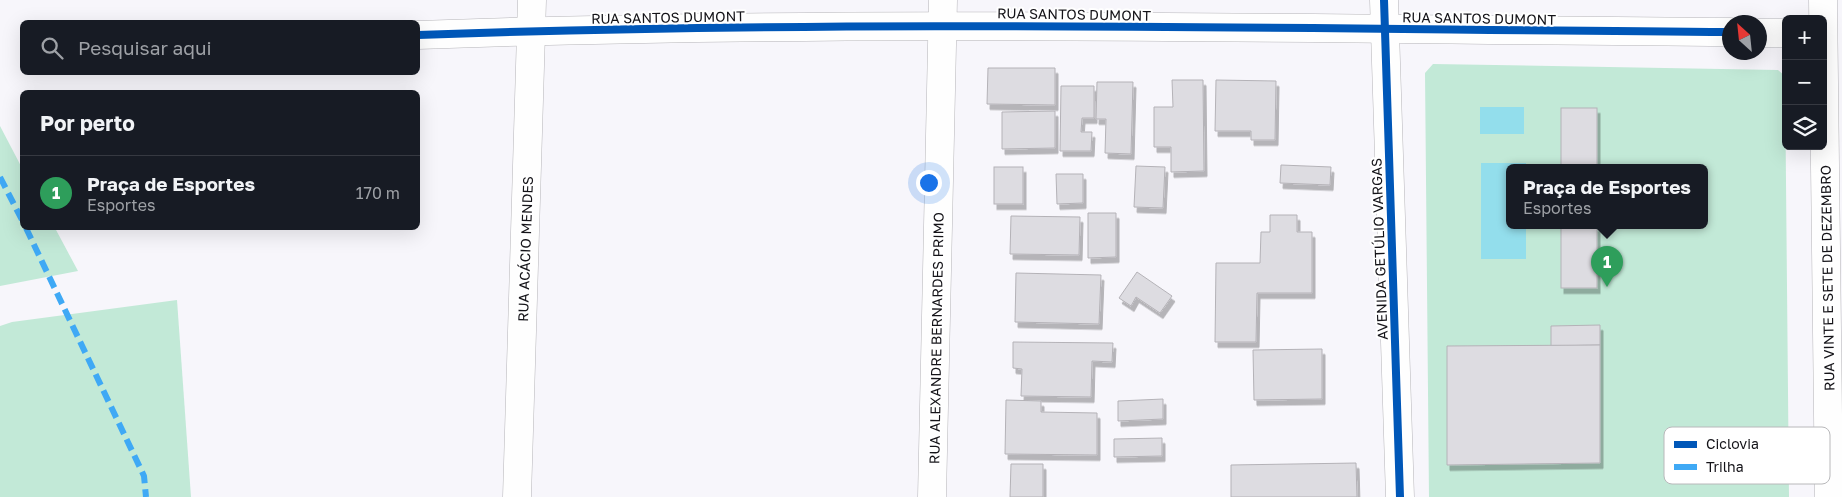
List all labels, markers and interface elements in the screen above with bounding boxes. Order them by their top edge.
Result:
street label: RUA SANTOS DUMONT [997,4,1151,24]
street label: RUA SANTOS DUMONT [591,7,745,27]
street label: RUA SANTOS DUMONT [1402,8,1556,28]
north arrow [1722,15,1767,60]
map controls [1782,15,1827,150]
button: + [1782,15,1827,60]
search box [20,20,420,75]
icon: search [38,34,66,62]
text: Pesquisar aqui [78,36,212,59]
button: − [1782,60,1827,105]
button: layers [1782,105,1827,150]
text: Por perto [40,110,135,136]
street label: AVENIDA GETÚLIO VARGAS [1367,158,1391,340]
popup [1506,164,1708,229]
street label: RUA VINTE E SETE DE DEZEMBRO [1817,165,1837,391]
your location [916,170,942,196]
text: Praça de Esportes [87,172,255,195]
text: Praça de Esportes [1523,175,1691,198]
street label: RUA ACÁCIO MENDES [514,176,536,322]
text: 1 [52,183,60,203]
text: 170 m [356,183,400,203]
text: Esportes [87,195,155,215]
text: Esportes [1523,198,1591,218]
street label: RUA ALEXANDRE BERNARDES PRIMO [925,212,947,464]
pin: 1 [1591,246,1623,287]
legend [1664,427,1830,484]
text: Ciclovia [1706,435,1759,452]
text: Trilha [1706,458,1744,475]

